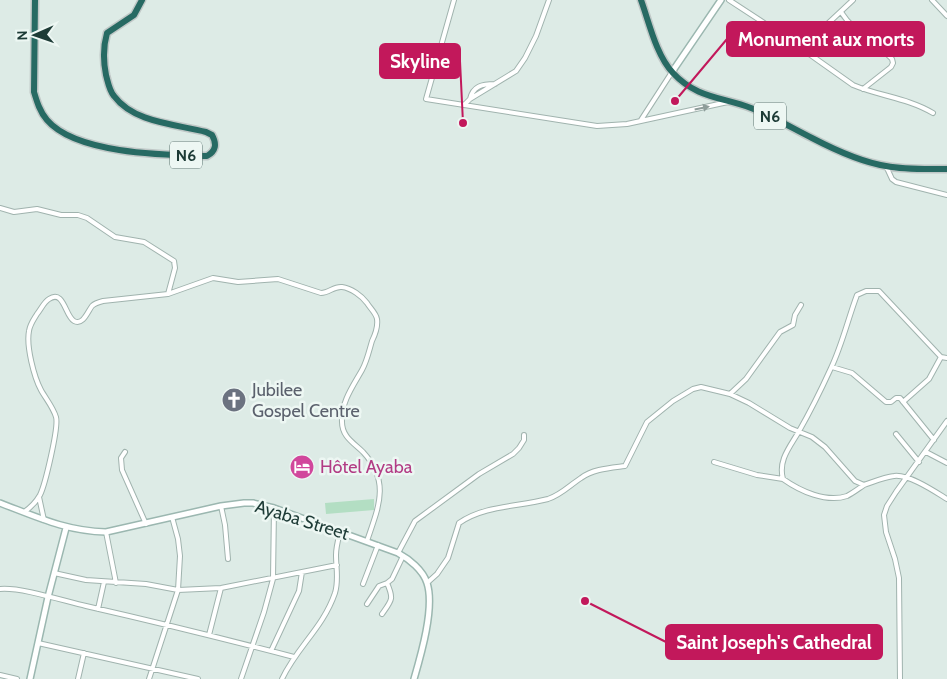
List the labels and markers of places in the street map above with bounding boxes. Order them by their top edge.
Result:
callout: Monument aux morts [727,22,924,56]
callout: Skyline [380,44,460,78]
place label: Jubilee Gospel Centre [251,379,360,422]
church icon: Jubilee Gospel Centre [221,387,247,413]
hotel icon: Hôtel Ayaba [289,454,315,480]
place label: Hôtel Ayaba [320,456,413,478]
callout: Saint Joseph's Cathedral [666,625,882,659]

